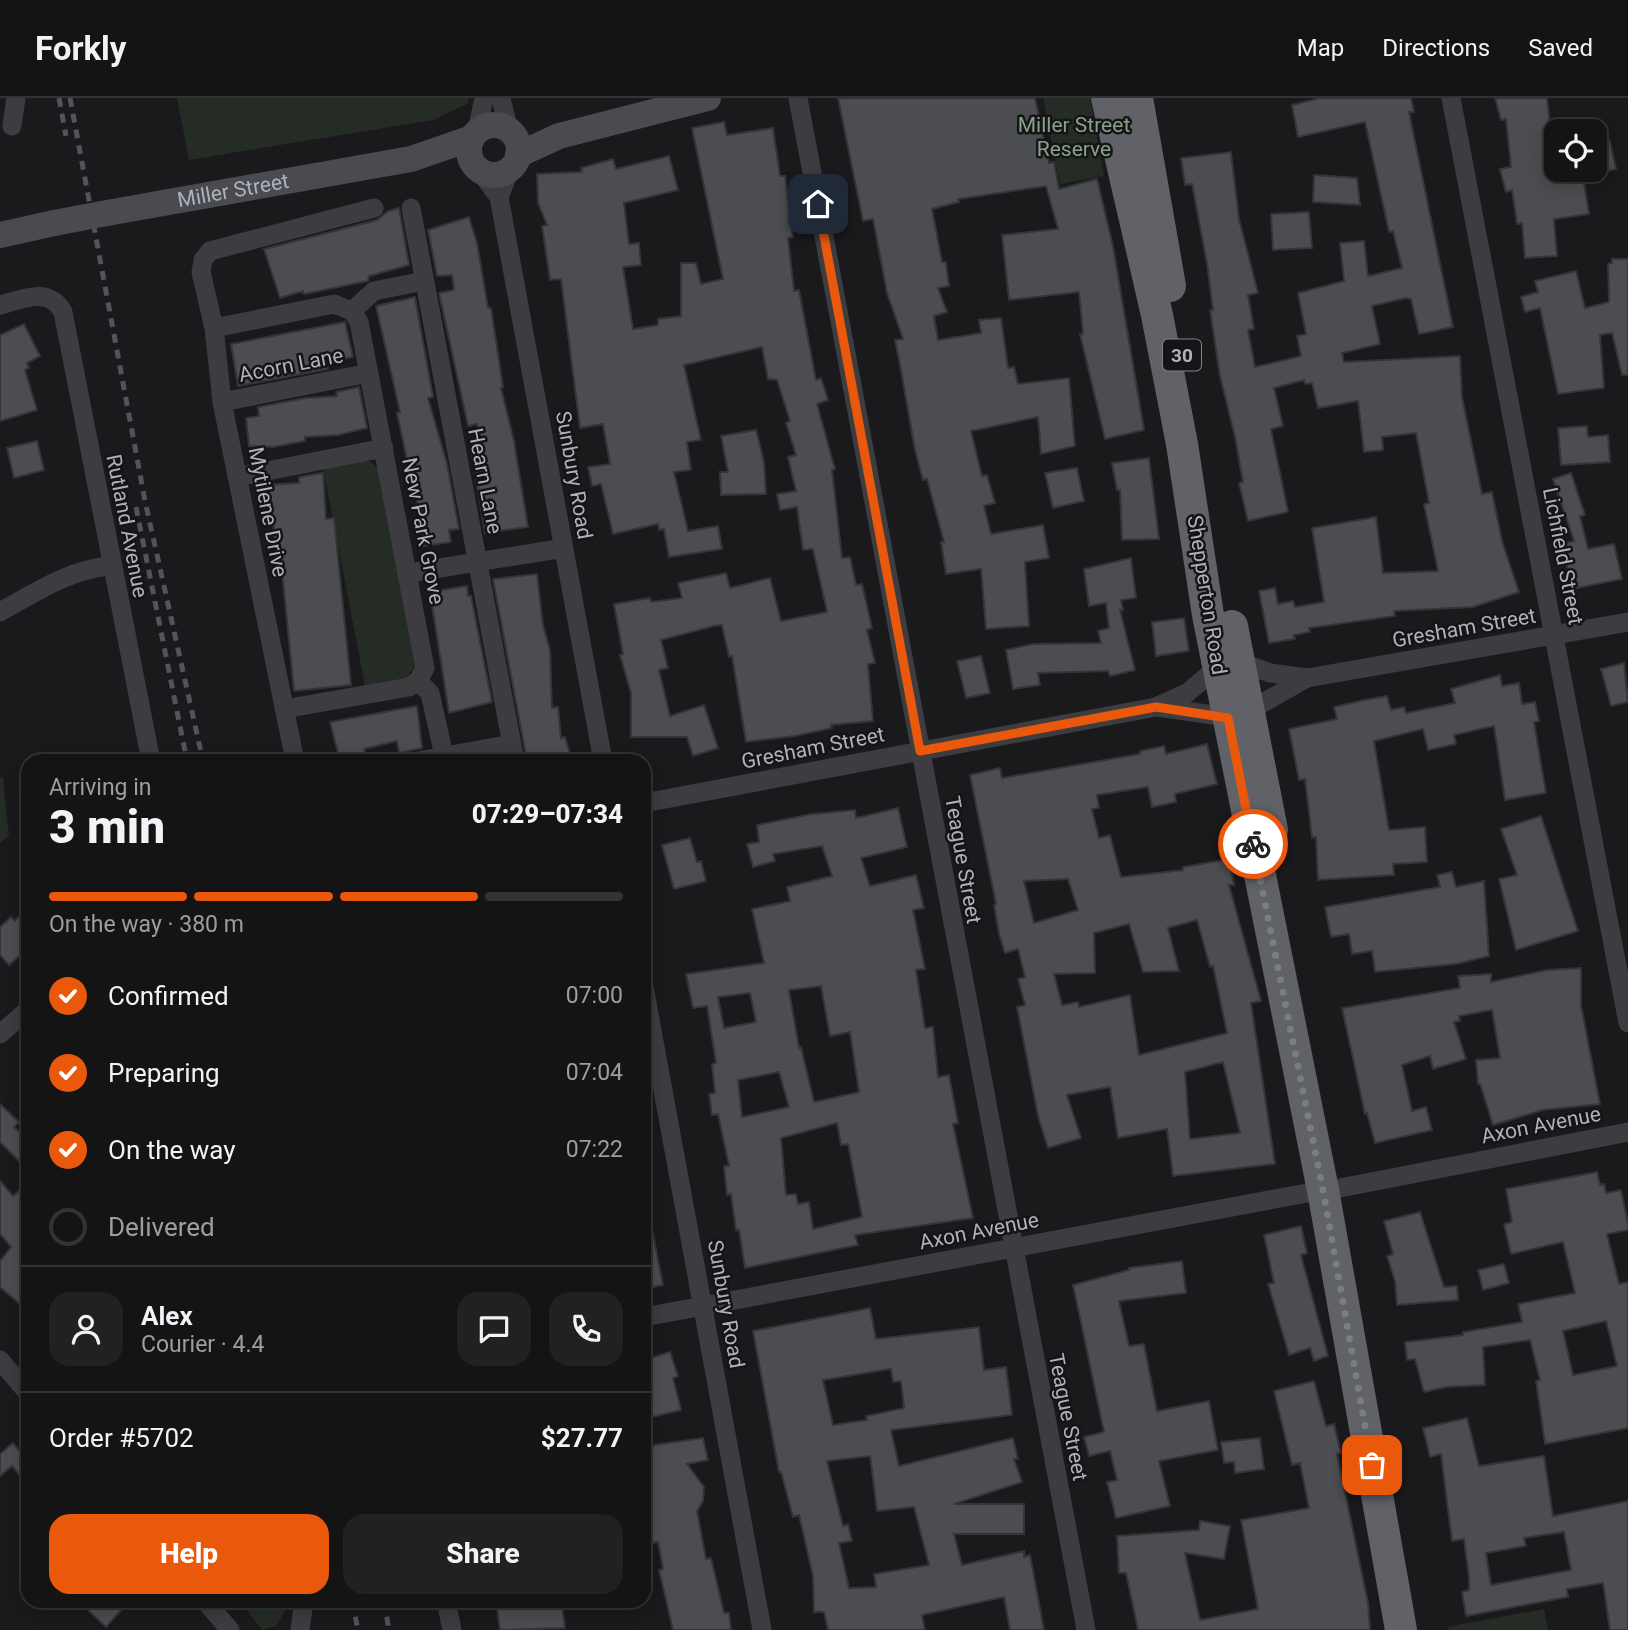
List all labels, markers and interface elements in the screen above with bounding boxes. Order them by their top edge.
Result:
text: Forkly [35,29,126,68]
text: Map [1297,34,1344,62]
text: Directions [1382,34,1490,62]
text: Saved [1528,34,1593,62]
park label: Miller Street Reserve [1018,113,1130,161]
map controls [1544,119,1607,182]
button: locate [1544,119,1607,182]
street label: Miller Street [176,169,291,212]
pin [788,174,848,234]
icon: home [799,185,837,223]
road number: 30 [1163,340,1201,370]
street label: Acorn Lane [237,343,345,387]
street label: Sunbury Road [551,409,597,541]
street label: Hearn Lane [463,426,507,536]
street label: Mytilene Drive [244,445,292,579]
street label: Rutland Avenue [101,452,153,600]
street label: New Park Grove [397,456,449,606]
street label: Lichfield Street [1538,485,1588,627]
street label: Shepperton Road [1183,514,1231,676]
street label: Gresham Street [1390,604,1538,652]
street label: Gresham Street [739,722,887,774]
text: Arriving in [49,774,152,801]
street label: Teague Street [940,794,986,926]
text: 07:29–07:34 [472,799,623,829]
text: 3 min [49,800,165,854]
courier [1218,809,1288,879]
icon: bike [1234,825,1272,863]
text: On the way · 380 m [49,911,244,938]
icon: check [49,977,87,1015]
text: Confirmed [108,981,229,1011]
text: 07:00 [566,982,623,1009]
icon: check [49,1054,87,1092]
text: Preparing [108,1058,220,1088]
text: 07:04 [566,1059,623,1086]
street label: Axon Avenue [1479,1102,1603,1148]
icon: check [49,1131,87,1169]
text: On the way [108,1135,236,1165]
text: 07:22 [566,1136,623,1163]
street label: Axon Avenue [917,1208,1041,1254]
text: Delivered [108,1212,215,1242]
street label: Sunbury Road [703,1238,749,1370]
button: person [49,1292,123,1366]
button: chat [457,1292,531,1366]
button: phone [549,1292,623,1366]
text: Alex [141,1301,193,1331]
text: Courier · 4.4 [141,1331,264,1358]
street label: Teague Street [1044,1351,1092,1483]
text: Order #5702 [49,1423,194,1453]
text: $27.77 [541,1423,623,1453]
pin [1342,1435,1402,1495]
icon: bag [1353,1446,1391,1484]
button: Help [49,1514,329,1594]
button: Share [343,1514,623,1594]

